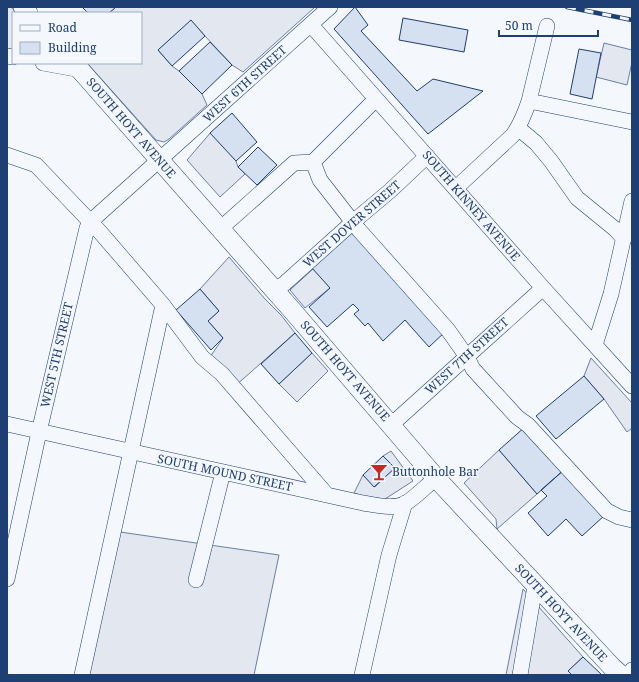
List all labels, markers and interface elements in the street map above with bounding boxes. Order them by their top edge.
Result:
legend [12,12,142,64]
scale bar [499,12,598,38]
text: 50 m [505,17,533,34]
text: Road [48,19,78,36]
text: Building [48,39,97,56]
street label: WEST 6TH STREET [199,41,291,126]
street label: SOUTH HOYT AVENUE [83,74,180,182]
street label: SOUTH KINNEY AVENUE [419,147,524,265]
street label: WEST DOVER STREET [299,176,405,271]
street label: WEST 5TH STREET [36,300,77,409]
street label: WEST 7TH STREET [421,313,513,398]
street label: SOUTH HOYT AVENUE [297,317,394,425]
street label: SOUTH MOUND STREET [156,450,295,495]
bar icon: Buttonhole Bar [369,462,389,482]
place label: Buttonhole Bar [392,463,479,480]
street label: SOUTH HOYT AVENUE [511,560,611,665]

